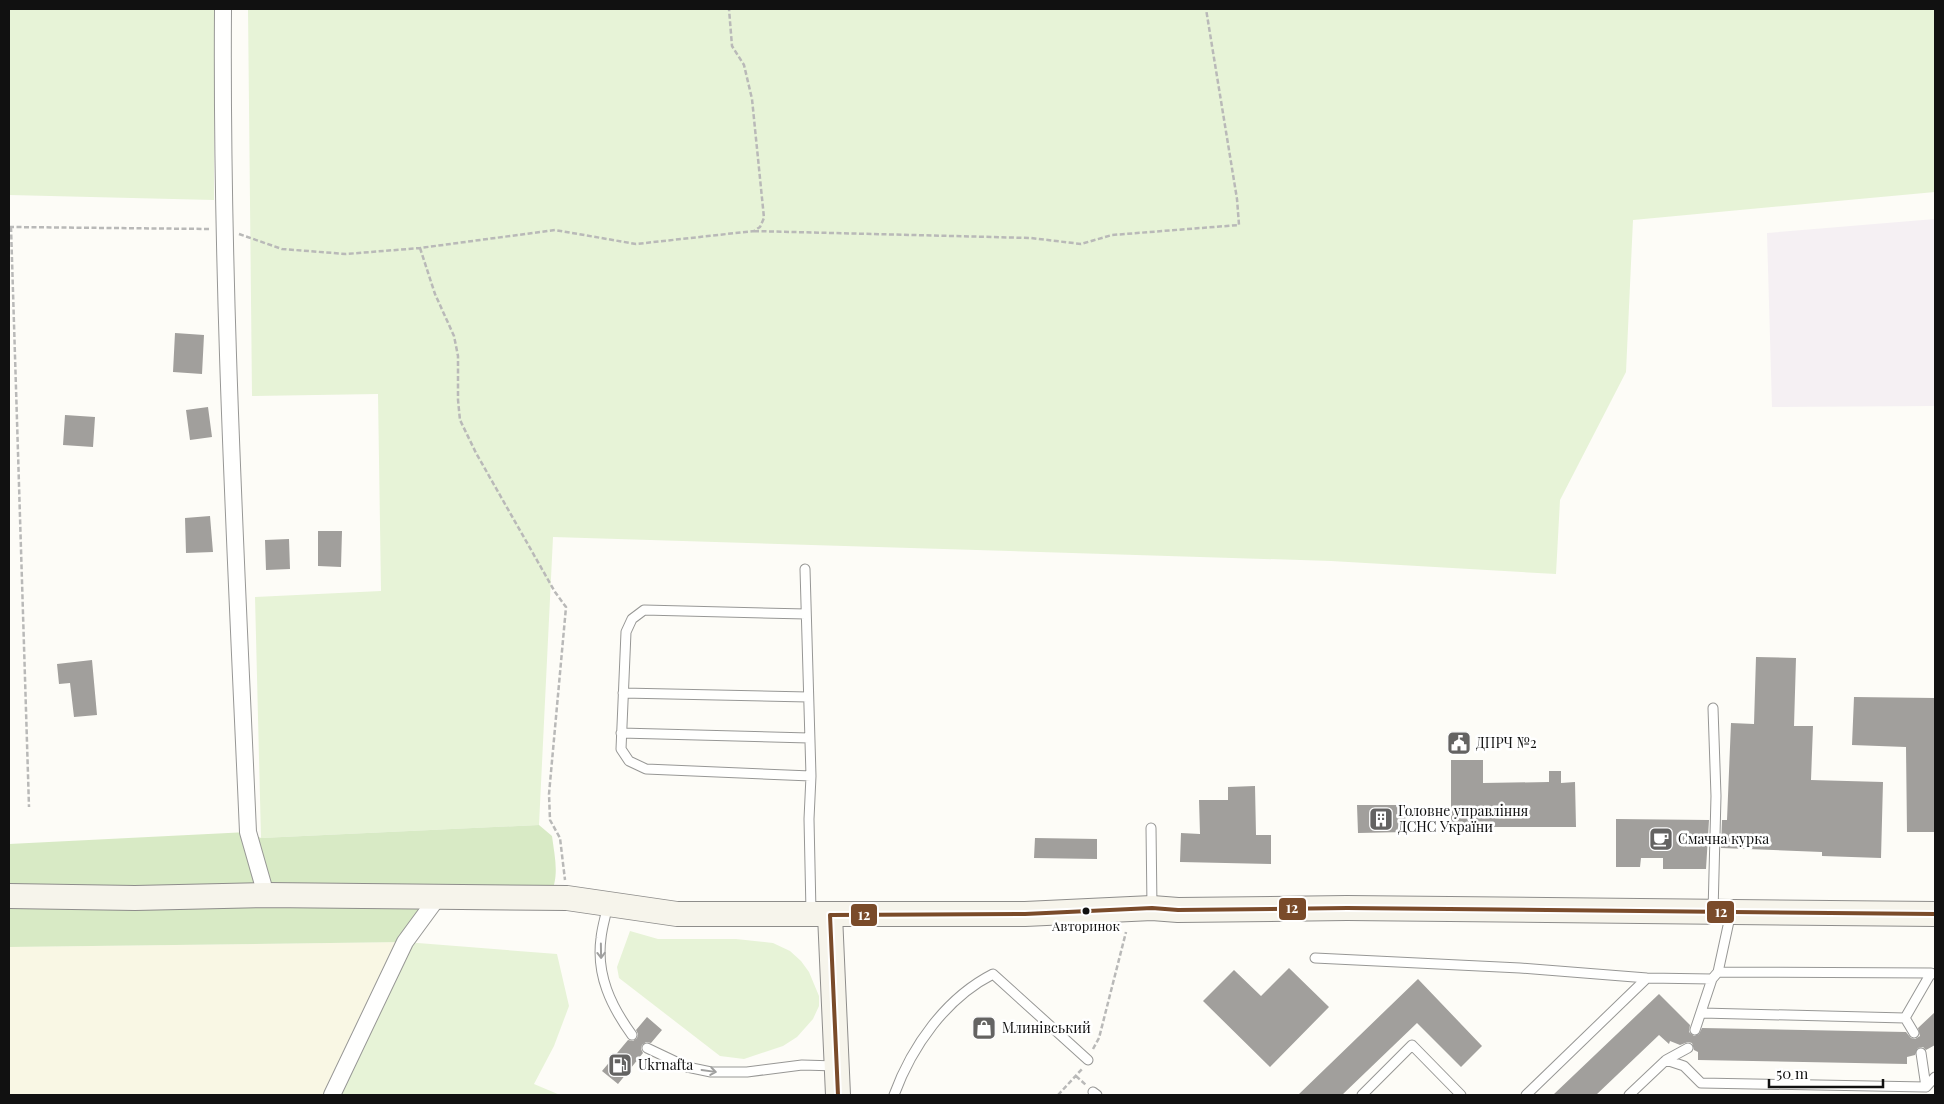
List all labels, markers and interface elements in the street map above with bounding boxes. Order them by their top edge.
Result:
public building icon: ДПРЧ №2 [1446,730,1472,756]
place label: ДПРЧ №2 [1476,733,1537,752]
place label: Головне управління ДСНС України [1398,801,1529,836]
building icon: Головне управління ДСНС України [1368,806,1394,832]
cafe icon: Смачна курка [1648,826,1674,852]
place label: Смачна курка [1678,829,1769,848]
line badge: 12 [1278,897,1307,921]
text: 12 [1286,898,1298,917]
line badge: 12 [1706,900,1735,924]
text: 12 [1715,902,1727,921]
line badge: 12 [850,903,878,927]
text: 12 [858,905,870,924]
marker: Авторинок [1081,906,1091,916]
place label: Авторинок [1051,917,1120,934]
one-way arrow [596,943,606,959]
shop icon: Млинівський [971,1015,997,1041]
place label: Млинівський [1002,1018,1091,1037]
fuel station icon: Ukrnafta [607,1052,633,1078]
place label: Ukrnafta [638,1055,693,1074]
scale bar [1769,1056,1883,1088]
text: 50 m [1776,1063,1809,1083]
one-way arrow [701,1066,717,1076]

